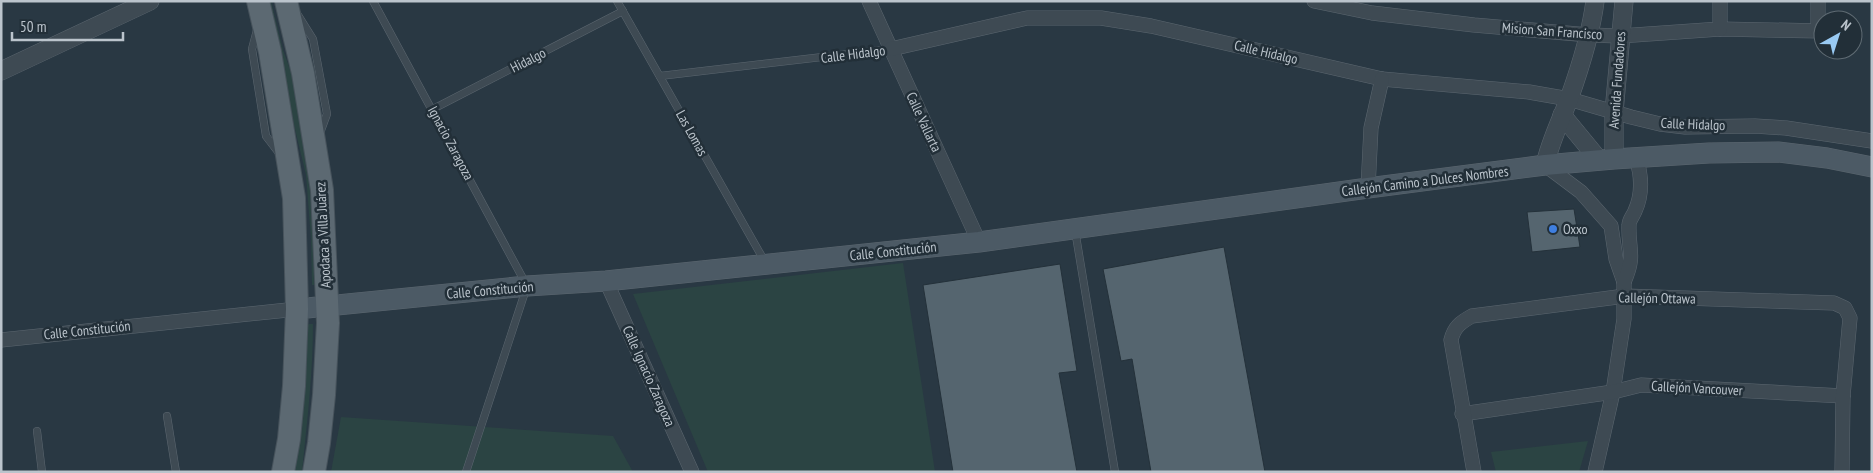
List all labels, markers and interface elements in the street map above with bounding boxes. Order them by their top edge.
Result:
scale bar [12,10,124,42]
north arrow [1813,10,1863,60]
text: N [1838,16,1855,34]
text: 50 m [20,17,46,36]
street label: Mision San Francisco [1501,19,1603,43]
street label: Avenida Fundadores [1605,31,1629,129]
street label: Calle Hidalgo [1232,36,1300,68]
street label: Calle Hidalgo [820,41,886,67]
street label: Hidalgo [507,43,549,77]
street label: Calle Vallarta [902,89,946,155]
street label: Ignacio Zaragoza [424,103,478,183]
street label: Las Lomas [672,107,712,159]
street label: Calle Hidalgo [1660,114,1726,134]
street label: Callejón Camino a Dulces Nombres [1340,162,1510,200]
street label: Apodaca a Villa Juárez [311,181,335,289]
place label: Oxxo [1563,220,1588,238]
marker: Oxxo [1547,223,1559,235]
street label: Calle Constitución [849,237,937,265]
street label: Calle Constitución [446,277,534,303]
street label: Callejón Ottawa [1618,288,1696,308]
street label: Calle Constitución [43,316,131,344]
street label: Calle Ignacio Zaragoza [619,323,679,429]
street label: Callejón Vancouver [1651,377,1743,399]

